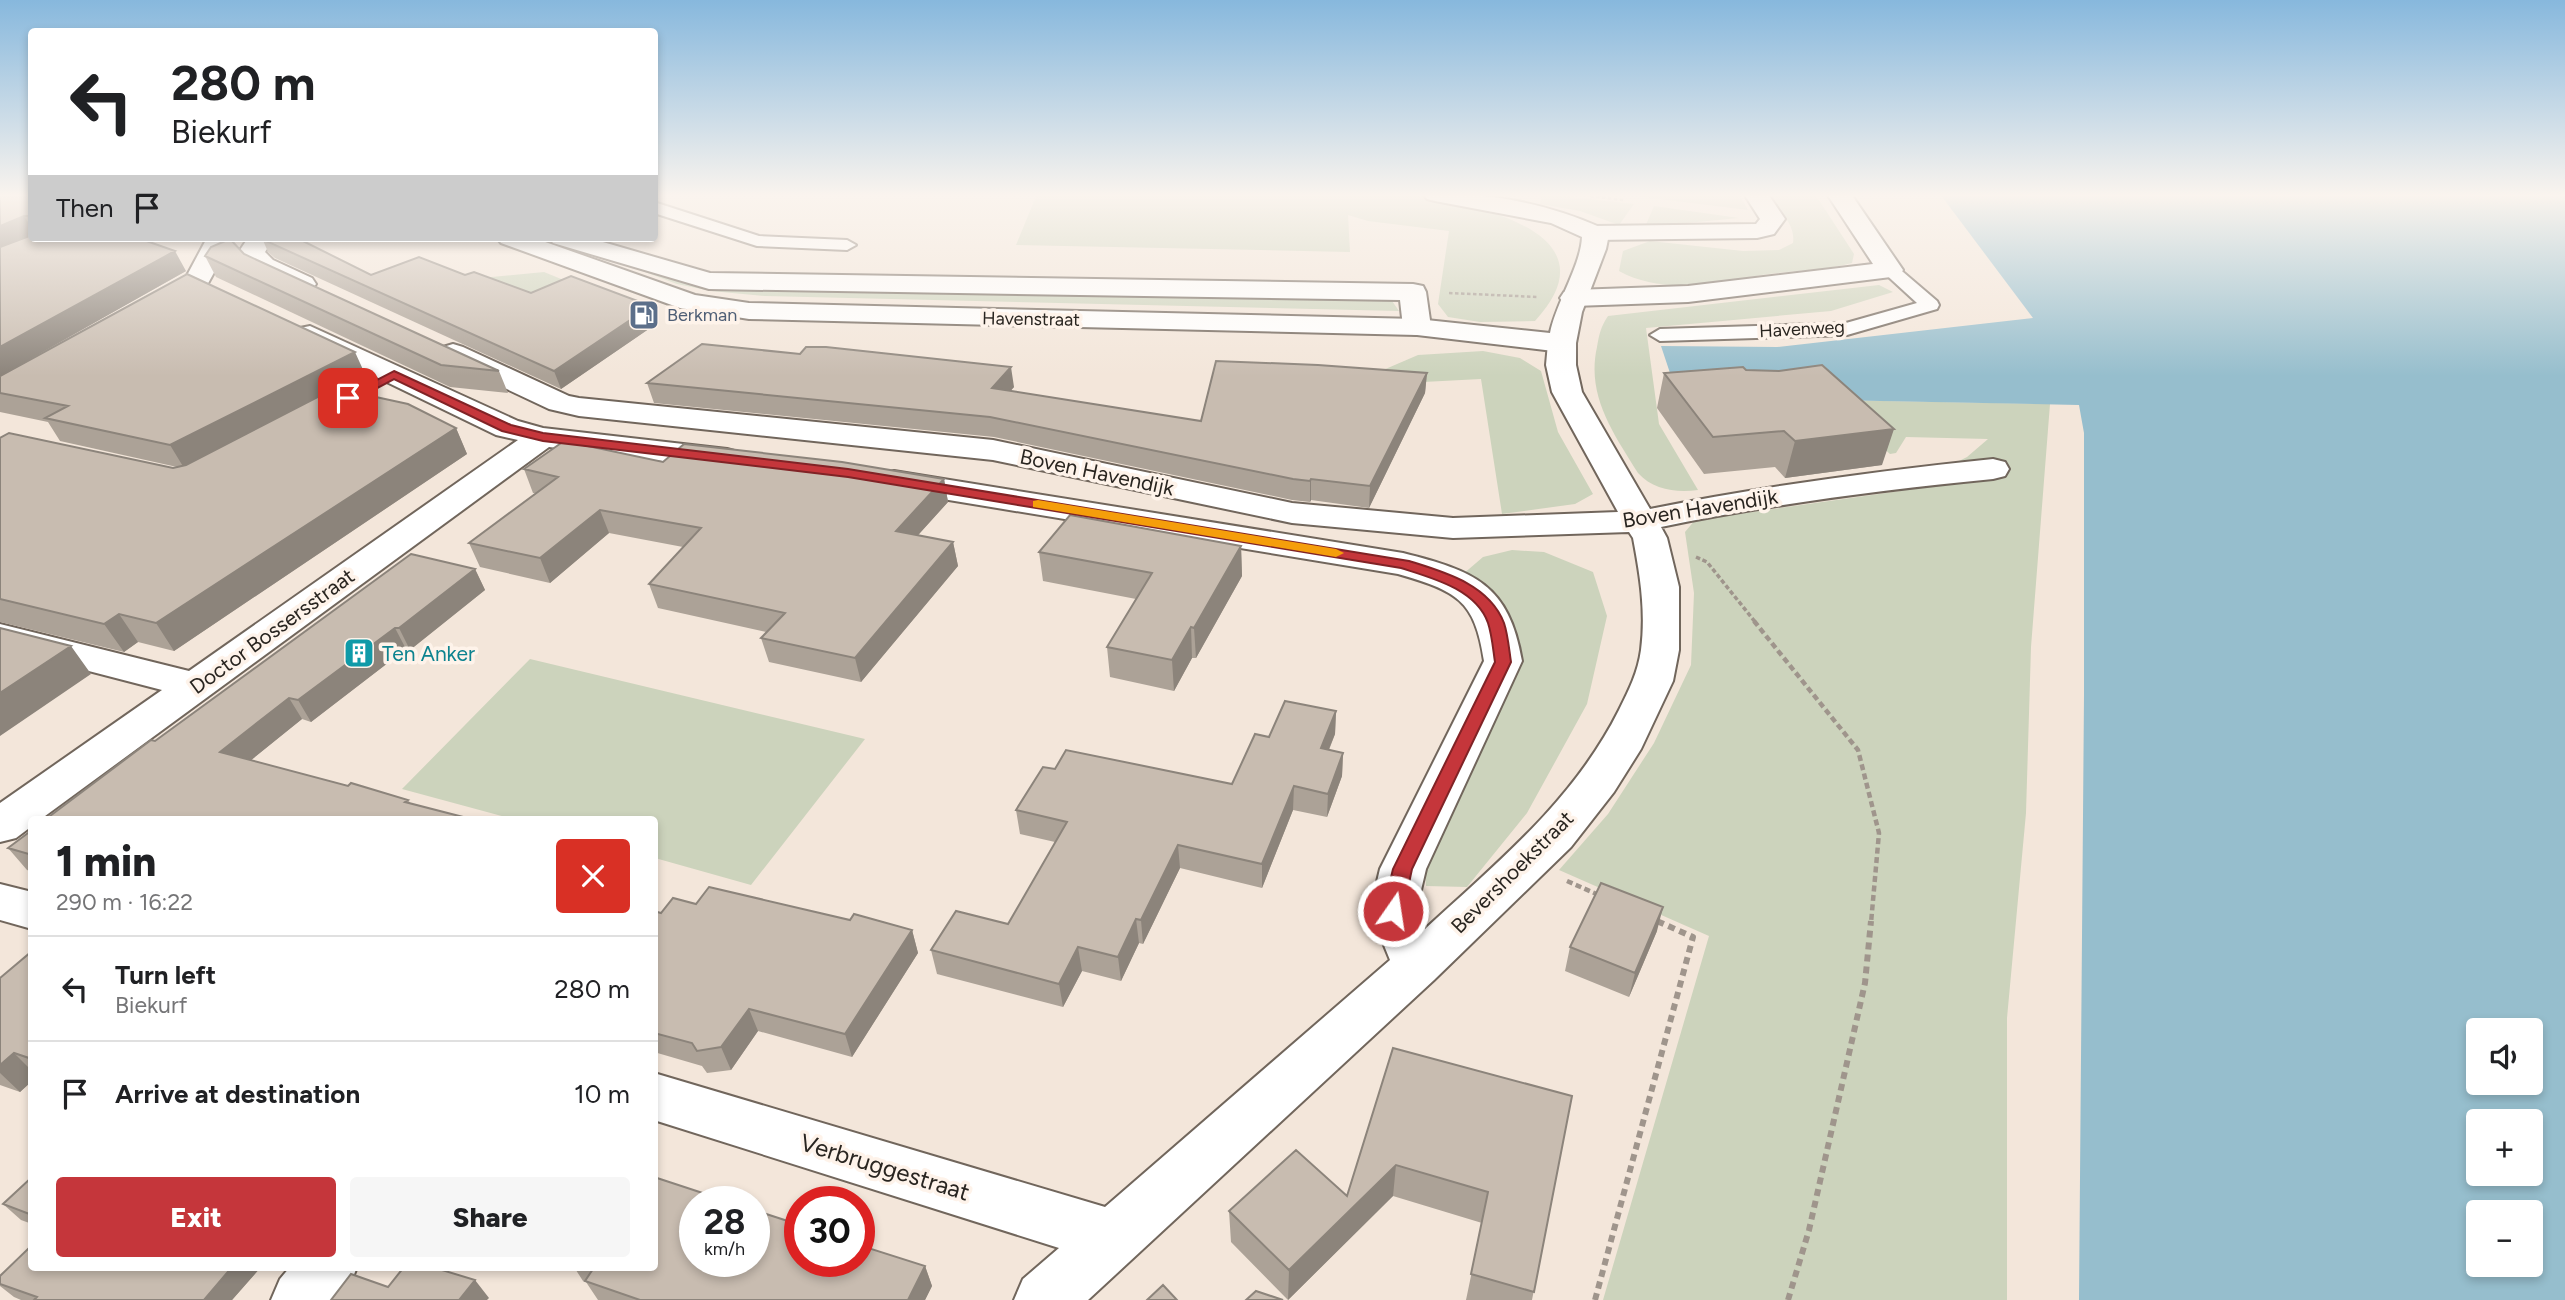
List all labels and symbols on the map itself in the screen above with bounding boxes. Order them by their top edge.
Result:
fuel station icon: Berkman [627,298,661,332]
place label: Berkman [667,304,737,326]
street label: Havenstraat [982,307,1080,331]
street label: Havenweg [1759,316,1845,342]
pin [318,368,378,428]
street label: Boven Havendijk [1018,443,1177,501]
street label: Boven Havendijk [1621,483,1780,533]
street label: Doctor Bossersstraat [185,563,359,699]
building icon: Ten Anker [342,636,376,670]
place label: Ten Anker [382,641,475,666]
street label: Bevershoekstraat [1446,806,1578,938]
position arrow [1356,874,1430,948]
street label: Verbruggestraat [797,1127,973,1207]
speed limit sign: 30 [784,1186,875,1277]

